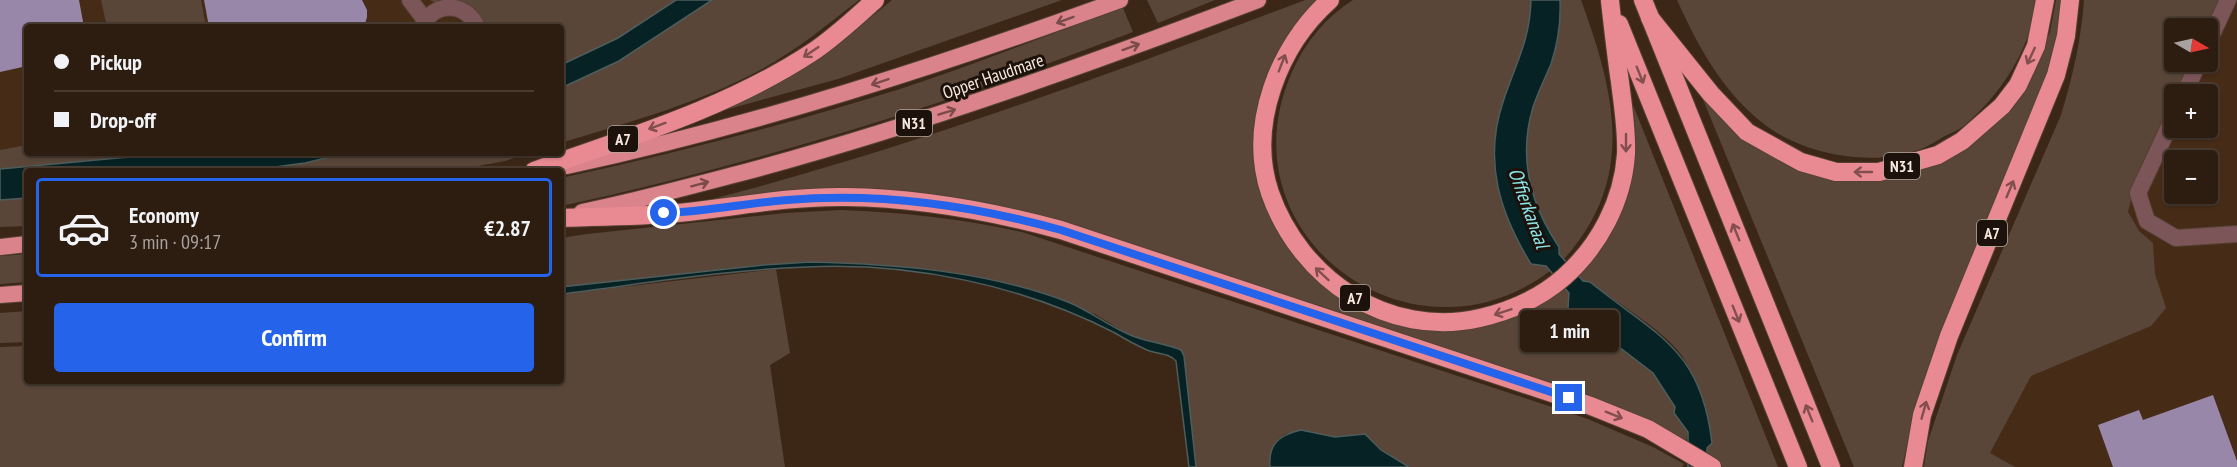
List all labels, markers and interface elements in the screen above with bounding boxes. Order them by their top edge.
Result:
one-way arrow [1056,15,1075,26]
north arrow [2164,18,2218,72]
map controls [2164,18,2218,204]
one-way arrow [1121,41,1140,52]
one-way arrow [803,46,820,58]
one-way arrow [2025,47,2036,65]
text: Pickup [90,48,142,76]
street label: Opper Haudmare [939,48,1047,104]
one-way arrow [1277,54,1288,73]
one-way arrow [1635,65,1646,84]
one-way arrow [871,78,890,89]
button: + [2164,84,2218,138]
text: Drop-off [90,106,156,134]
one-way arrow [937,106,956,117]
road number: N31 [896,110,932,136]
one-way arrow [648,122,667,133]
road number: A7 [608,126,638,152]
one-way arrow [1620,133,1632,153]
button: − [2164,150,2218,204]
road number: N31 [1884,153,1920,179]
water label: Offierkanaal [1502,164,1556,254]
one-way arrow [1854,166,1874,178]
one-way arrow [690,178,709,189]
one-way arrow [2005,180,2016,199]
route start [650,199,677,226]
icon: car [57,201,111,255]
text: Economy [129,201,199,229]
text: €2.87 [484,214,531,242]
road number: A7 [1977,220,2007,246]
one-way arrow [1730,223,1741,242]
text: 3 min · 09:17 [129,229,221,255]
one-way arrow [1315,266,1330,281]
road number: A7 [1340,285,1370,311]
button: Confirm [54,303,534,372]
one-way arrow [1732,304,1743,323]
one-way arrow [1494,307,1513,318]
callout: 1 min [1520,311,1618,353]
text: 1 min [1549,318,1590,344]
route end [1555,384,1582,411]
one-way arrow [1919,401,1930,420]
one-way arrow [1803,404,1814,422]
one-way arrow [1605,410,1623,422]

